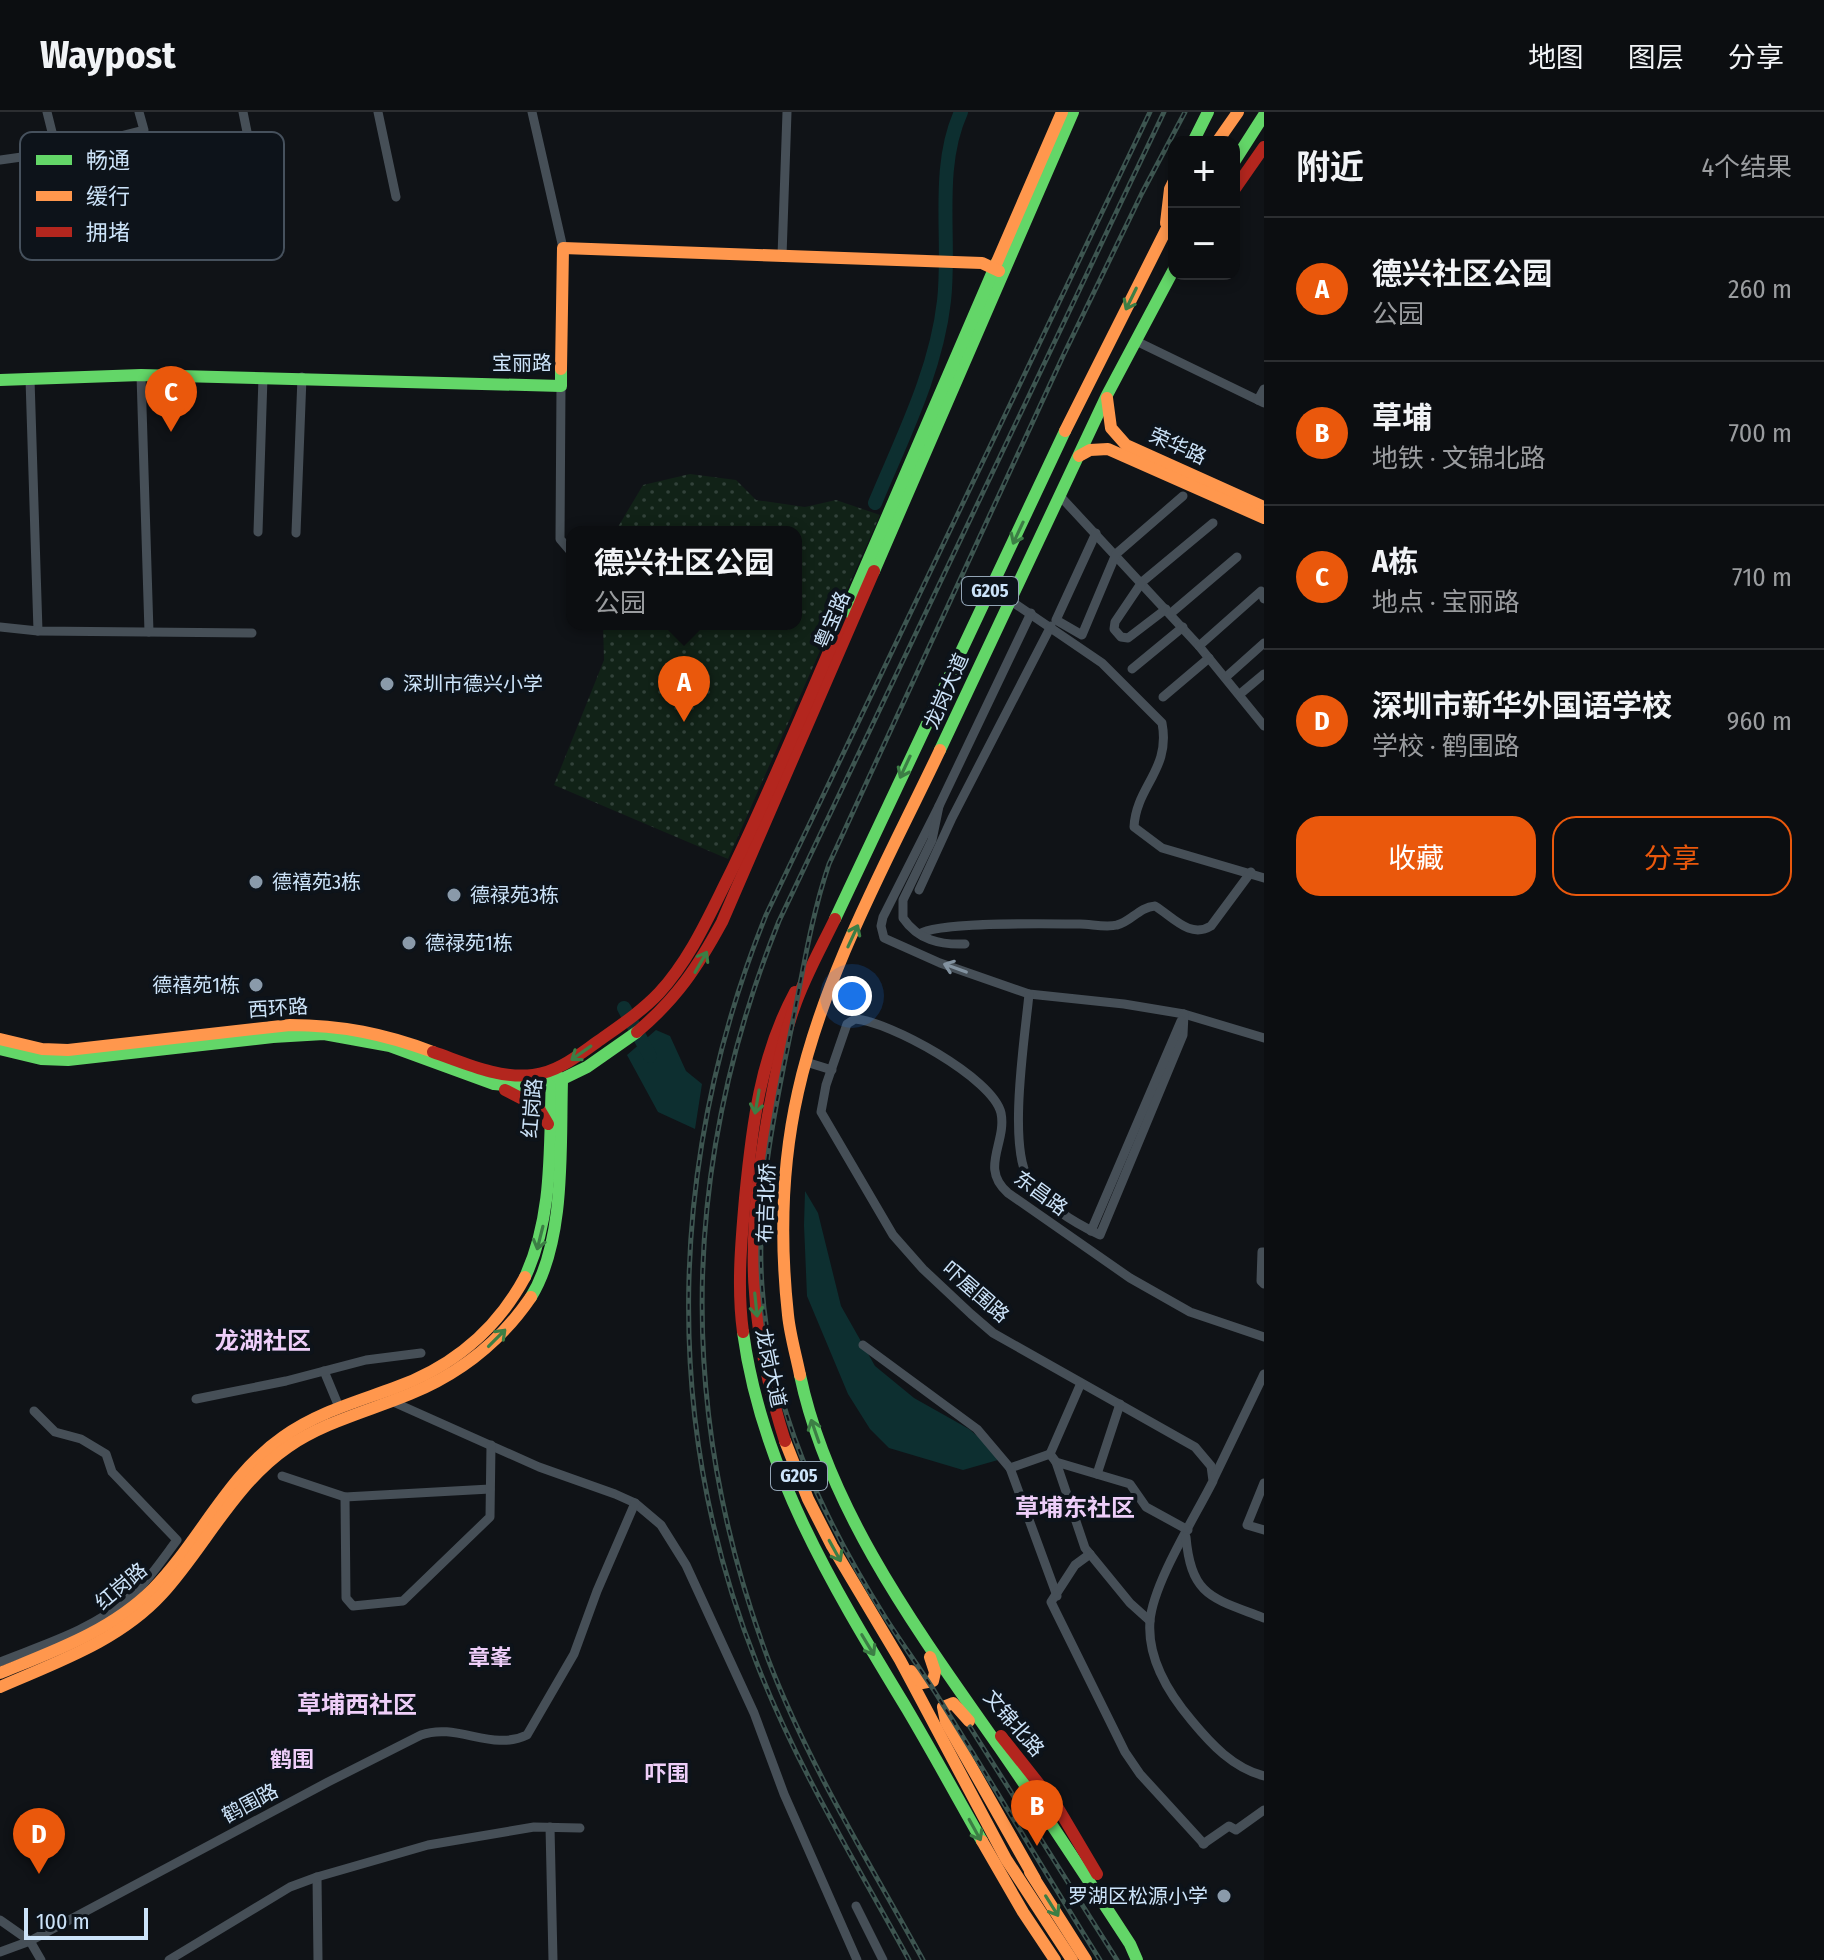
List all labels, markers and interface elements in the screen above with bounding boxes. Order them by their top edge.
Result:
text: Waypost [40,32,176,78]
text: 地图 [1528,41,1584,74]
text: 图层 [1628,41,1684,74]
text: 分享 [1728,41,1784,74]
legend [20,132,284,260]
map controls [1168,136,1240,280]
button: + [1168,136,1240,208]
text: 畅通 [86,147,130,174]
text: 附近 [1296,147,1364,188]
text: 4个结果 [1701,152,1792,183]
text: 缓行 [86,183,130,210]
button: − [1168,208,1240,280]
text: 拥堵 [86,219,130,246]
text: 德兴社区公园 [1372,256,1552,292]
text: A [1315,274,1329,305]
text: 260 m [1728,274,1792,305]
one-way arrow [1122,286,1138,310]
text: 公园 [1372,299,1424,330]
street label: 宝丽路 [492,351,552,375]
pin: C [145,366,197,432]
text: 草埔 [1372,400,1432,436]
text: B [1315,418,1329,449]
text: 700 m [1729,418,1792,449]
street label: 荣华路 [1146,423,1210,469]
text: 地铁 · 文锦北路 [1372,443,1546,474]
one-way arrow [1009,520,1024,544]
popup [566,526,802,630]
text: A栋 [1372,544,1418,580]
text: 德兴社区公园 [594,545,774,581]
text: C [1315,562,1329,593]
text: 710 m [1732,562,1792,593]
road number: G205 [962,577,1018,605]
text: 地点 · 宝丽路 [1372,587,1520,618]
text: 公园 [594,588,646,619]
street label: 粤宝路 [809,588,855,652]
street label: 龙岗大道 [919,650,973,732]
pin: A [658,656,710,722]
place label: 深圳市德兴小学 [403,672,543,696]
marker: 深圳市德兴小学 [378,675,396,693]
text: 深圳市新华外国语学校 [1372,688,1672,724]
text: D [1314,706,1330,737]
text: 960 m [1727,706,1792,737]
text: 学校 · 鹤围路 [1372,731,1520,762]
one-way arrow [897,755,912,779]
button: 收藏 [1296,816,1536,896]
button: 分享 [1552,816,1792,896]
place label: 德禧苑3栋 [272,870,361,894]
marker: 德禧苑3栋 [247,873,265,891]
place label: 德禄苑3栋 [470,883,559,907]
marker: 德禄苑3栋 [445,886,463,904]
one-way arrow [846,924,861,948]
place label: 德禄苑1栋 [425,931,513,955]
marker: 德禄苑1栋 [400,934,418,952]
one-way arrow [693,951,709,974]
one-way arrow [944,960,968,974]
place label: 德禧苑1栋 [152,973,240,997]
marker: 德禧苑1栋 [247,976,265,994]
your location [832,976,872,1016]
street label: 西环路 [247,994,309,1022]
one-way arrow [570,1045,592,1061]
street label: 红岗路 [517,1077,547,1139]
one-way arrow [749,1089,764,1114]
street label: 布吉北桥 [753,1163,779,1243]
street label: 东昌路 [1010,1166,1072,1220]
one-way arrow [532,1225,547,1251]
street label: 吓屋围路 [938,1257,1014,1327]
one-way arrow [749,1291,764,1318]
street label: 龙岗大道 [751,1326,791,1410]
district label: 龙湖社区 [215,1327,311,1355]
one-way arrow [487,1329,506,1348]
one-way arrow [807,1419,822,1444]
road number: G205 [771,1462,827,1490]
district label: 草埔东社区 [1015,1494,1135,1522]
one-way arrow [827,1539,843,1562]
street label: 红岗路 [90,1558,152,1614]
one-way arrow [860,1633,876,1656]
district label: 章峯 [468,1644,512,1671]
street label: 文锦北路 [979,1685,1049,1761]
district label: 草埔西社区 [297,1691,417,1719]
district label: 鹤围 [270,1746,314,1773]
district label: 吓围 [645,1760,689,1787]
street label: 鹤围路 [218,1778,282,1828]
pin: B [1011,1780,1063,1846]
pin: D [13,1808,65,1874]
one-way arrow [968,1818,984,1841]
place label: 罗湖区松源小学 [1068,1884,1208,1908]
marker: 罗湖区松源小学 [1215,1887,1233,1905]
one-way arrow [1044,1894,1060,1917]
scale bar [24,1904,148,1940]
text: 100 m [36,1908,90,1935]

